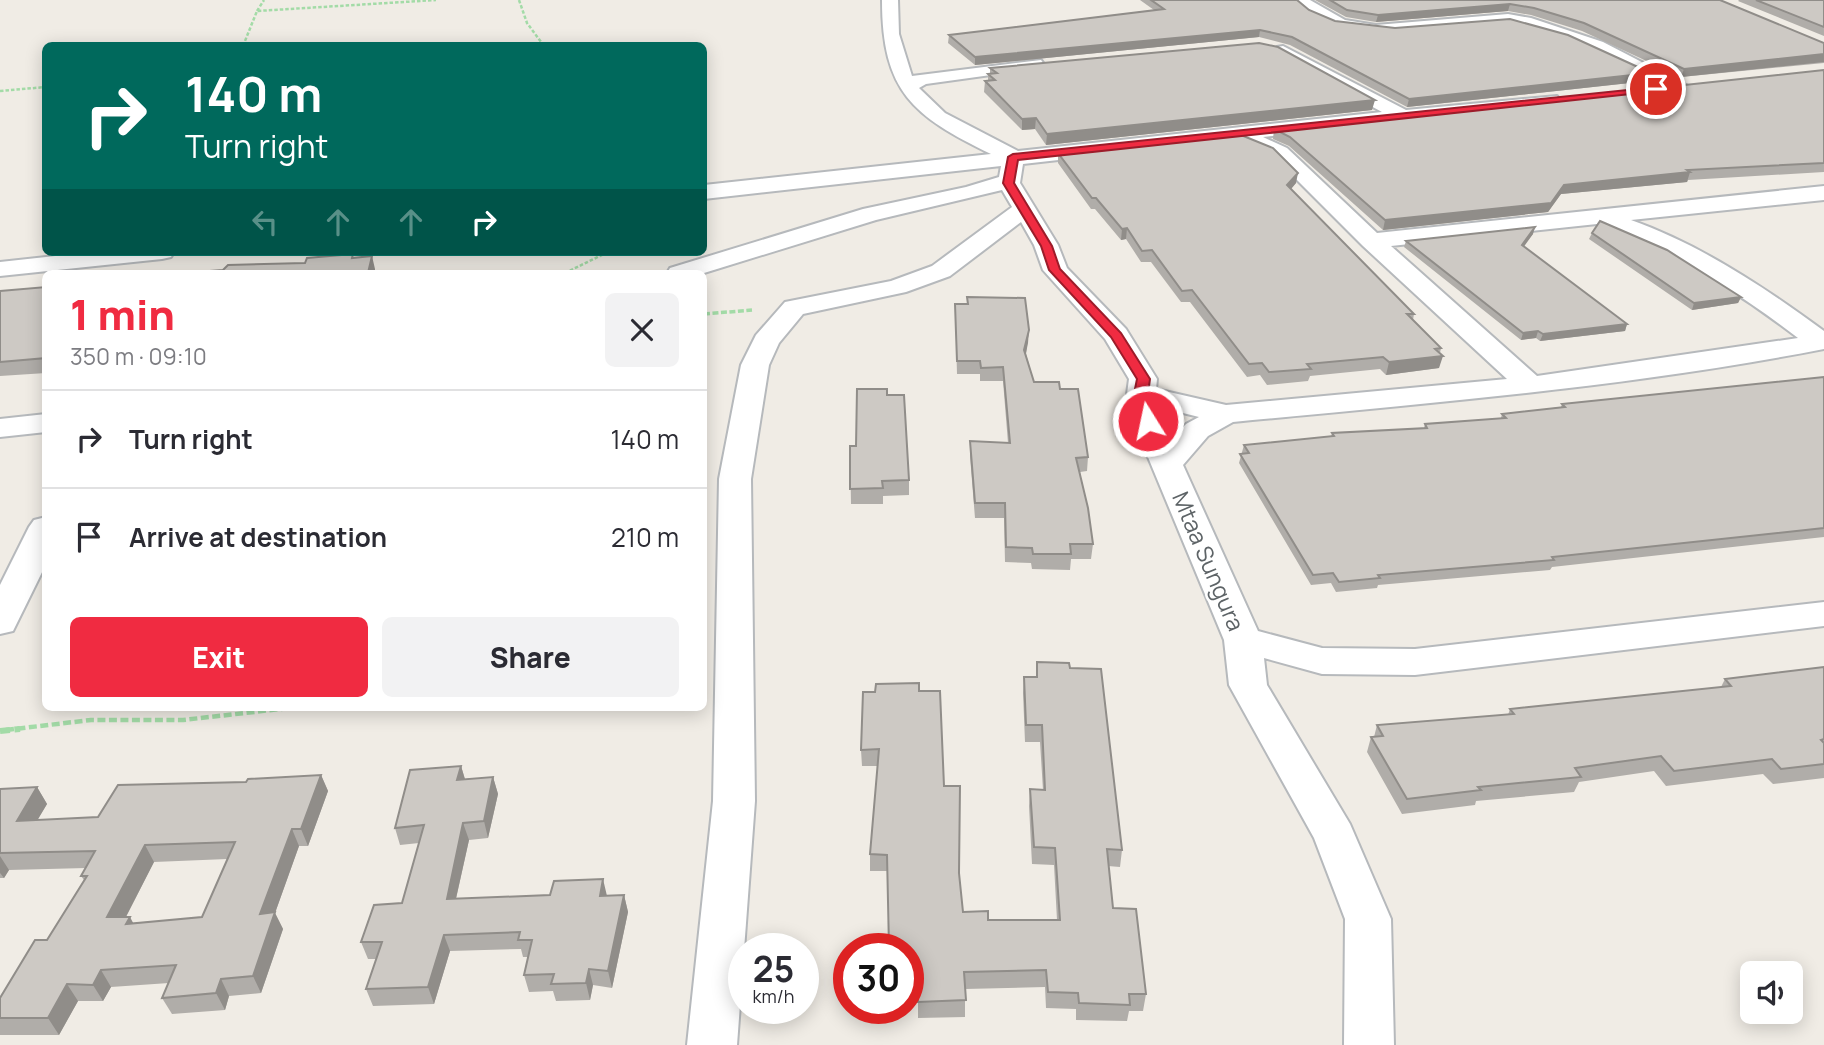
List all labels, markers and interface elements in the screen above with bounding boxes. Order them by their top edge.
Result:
pin [1626,59,1686,119]
text: 140 m [185,60,322,127]
icon: right [70,70,161,161]
icon: arrive [1637,70,1675,108]
text: Turn right [185,124,328,168]
icon: left [246,203,284,241]
icon: ahead [319,203,357,241]
icon: ahead [392,203,430,241]
icon: right [465,203,503,241]
text: 1 min [70,285,175,343]
button: close [605,293,679,367]
text: 350 m · 09:10 [70,340,207,372]
position arrow [1111,384,1185,458]
icon: right [70,420,108,458]
text: Turn right [129,421,253,457]
text: 140 m [610,421,679,457]
street label: Mtaa Sungura [1165,487,1253,635]
icon: arrive [70,518,108,556]
text: Arrive at destination [129,519,387,555]
text: 210 m [611,519,679,555]
button: Exit [70,617,368,697]
button: Share [382,617,679,697]
speed limit sign: 30 [833,933,924,1024]
text: 25 [753,945,794,993]
map controls [1740,961,1803,1024]
button: sound [1740,961,1803,1024]
text: km/h [753,984,794,1008]

